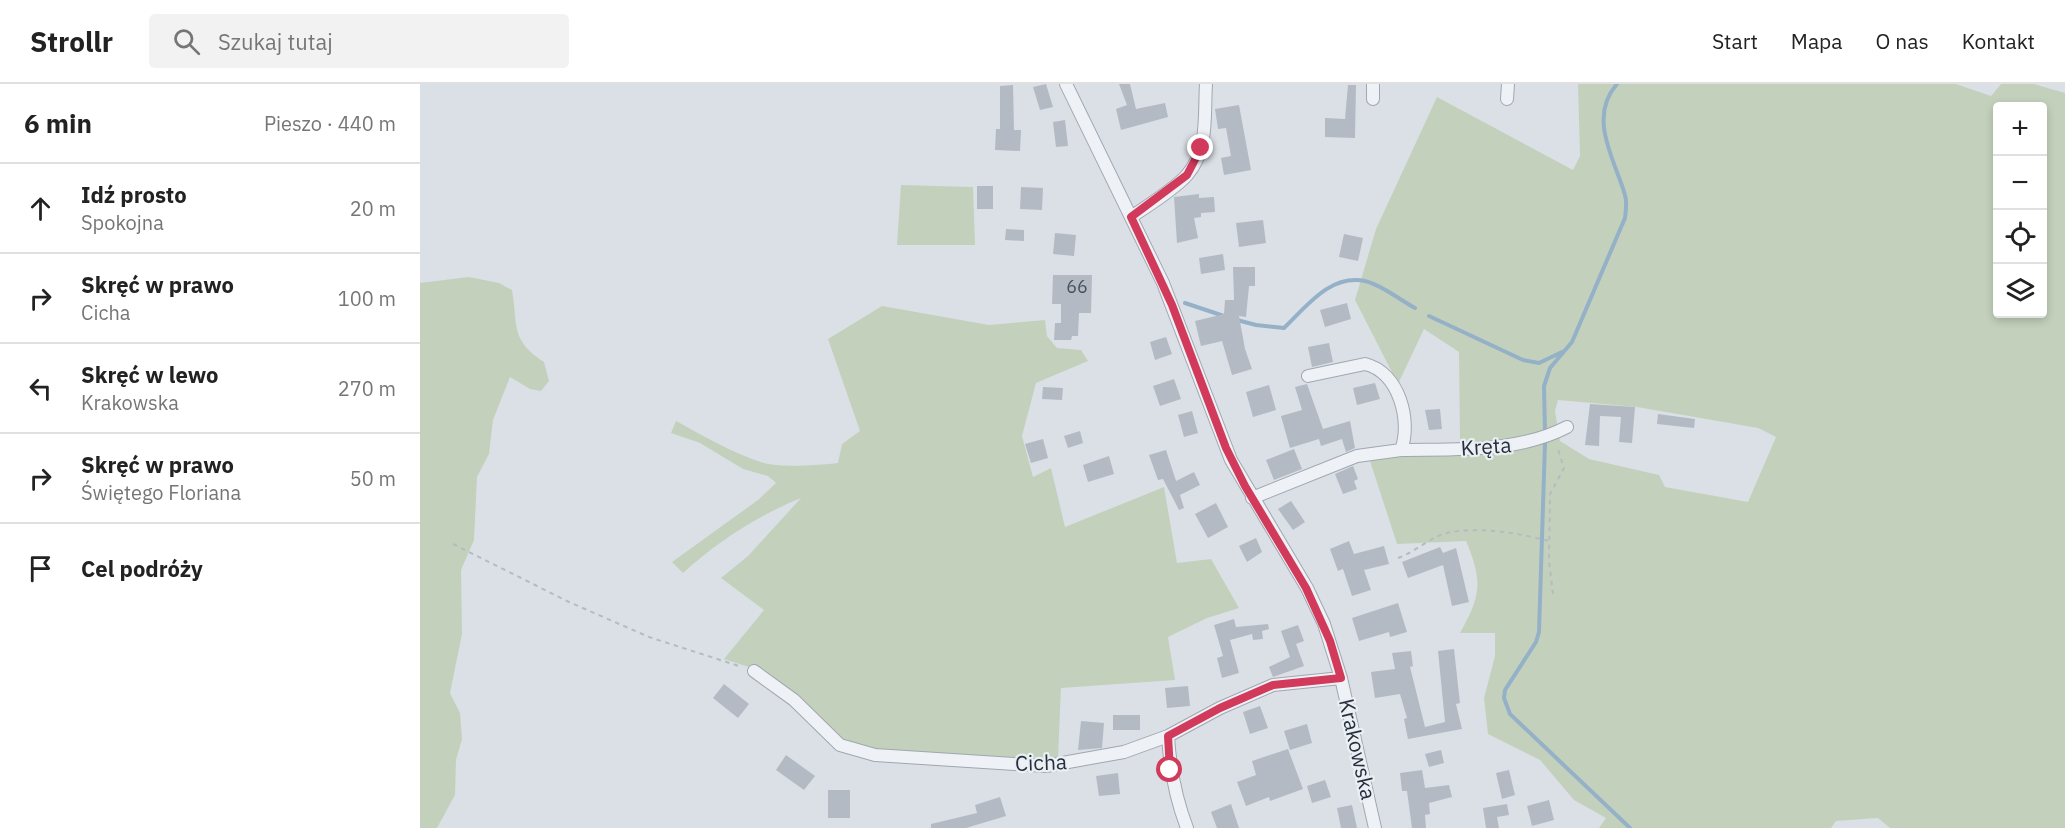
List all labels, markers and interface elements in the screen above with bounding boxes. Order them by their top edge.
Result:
search box [149,14,569,68]
text: Strollr [30,23,113,60]
icon: search [170,25,203,58]
text: Szukaj tutaj [218,27,333,56]
text: Start [1712,27,1758,55]
text: Mapa [1791,27,1843,55]
text: O nas [1876,27,1929,55]
text: Kontakt [1962,27,2035,55]
map controls [1993,102,2047,318]
button: + [1993,102,2047,156]
text: 6 min [24,106,92,140]
text: Pieszo · 440 m [264,110,396,137]
route end [1187,134,1213,160]
button: − [1993,156,2047,210]
text: Idź prosto [81,180,187,209]
icon: ahead [24,192,57,225]
text: 20 m [350,195,396,222]
text: Spokojna [81,209,164,236]
button: locate [1993,210,2047,264]
button: layers [1993,264,2047,318]
text: Skręć w prawo [81,270,234,299]
house number: 66 [1066,275,1088,298]
icon: right [24,282,57,315]
text: 100 m [338,285,396,312]
text: Cicha [81,299,131,326]
text: Skręć w lewo [81,360,218,389]
icon: left [24,372,57,405]
text: 270 m [338,375,396,402]
text: Krakowska [81,389,179,416]
street label: Kręta [1460,430,1512,462]
text: Skręć w prawo [81,450,234,479]
icon: right [24,462,57,495]
text: 50 m [350,465,396,492]
text: Świętego Floriana [81,479,241,506]
icon: arrive [24,552,57,585]
text: Cel podróży [81,554,203,583]
street label: Krakowska [1333,696,1383,802]
street label: Cicha [1015,747,1067,777]
route start [1156,756,1182,782]

